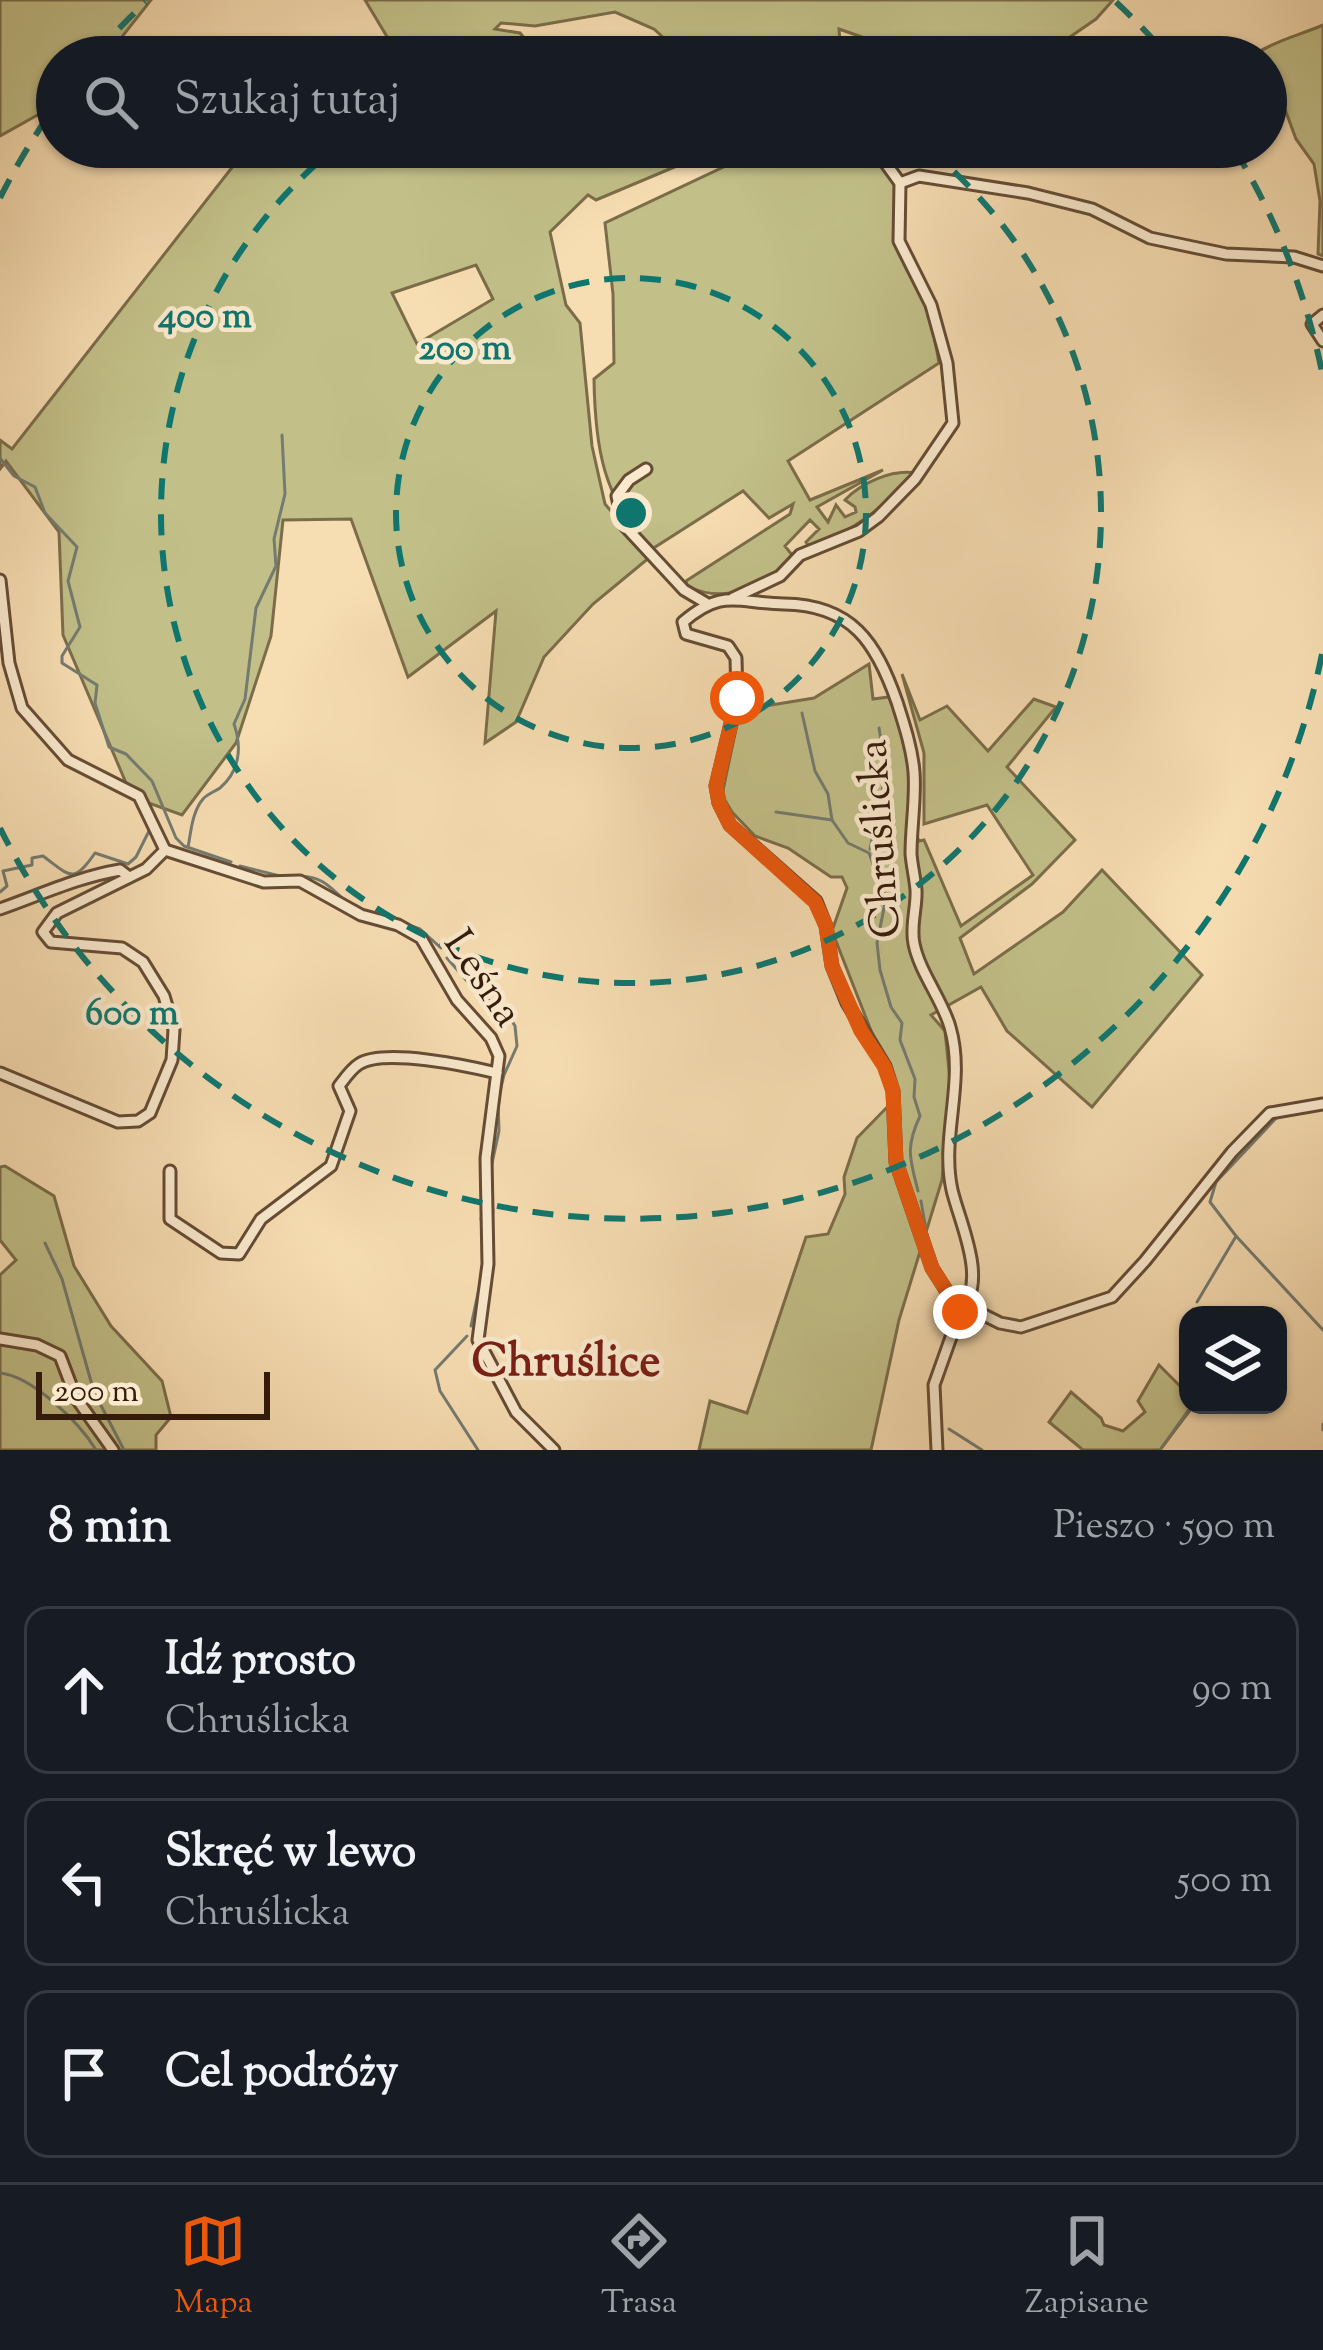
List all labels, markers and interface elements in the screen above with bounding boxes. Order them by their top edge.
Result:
search box [36,36,1287,168]
icon: search [78,69,144,135]
text: Szukaj tutaj [174,70,400,135]
text: 400 m [157,292,252,344]
text: 200 m [419,324,511,376]
centre of rings [610,492,652,534]
route start [710,671,764,725]
street label: Chruślicka [845,737,919,940]
street label: Leśna [426,919,535,1040]
text: 600 m [85,989,179,1041]
route end [933,1285,987,1339]
map controls [1179,1306,1287,1414]
button: layers [1179,1306,1287,1414]
district label: Chruślice [471,1332,661,1397]
scale bar [36,1366,270,1419]
text: 200 m [54,1369,139,1417]
text: 8 min [48,1492,171,1565]
text: Pieszo · 590 m [1053,1500,1275,1556]
text: Idź prosto [165,1630,356,1695]
icon: ahead [51,1657,117,1723]
text: 90 m [1192,1662,1272,1718]
text: Chruślicka [165,1695,350,1751]
text: Skręć w lewo [165,1822,416,1887]
icon: left [51,1849,117,1915]
text: 500 m [1177,1854,1272,1910]
text: Chruślicka [165,1887,350,1943]
icon: arrive [51,2041,117,2107]
text: Cel podróży [165,2042,398,2107]
tab: Mapa [174,2208,253,2328]
tab: Trasa [601,2208,677,2328]
tab: Zapisane [1025,2208,1149,2328]

